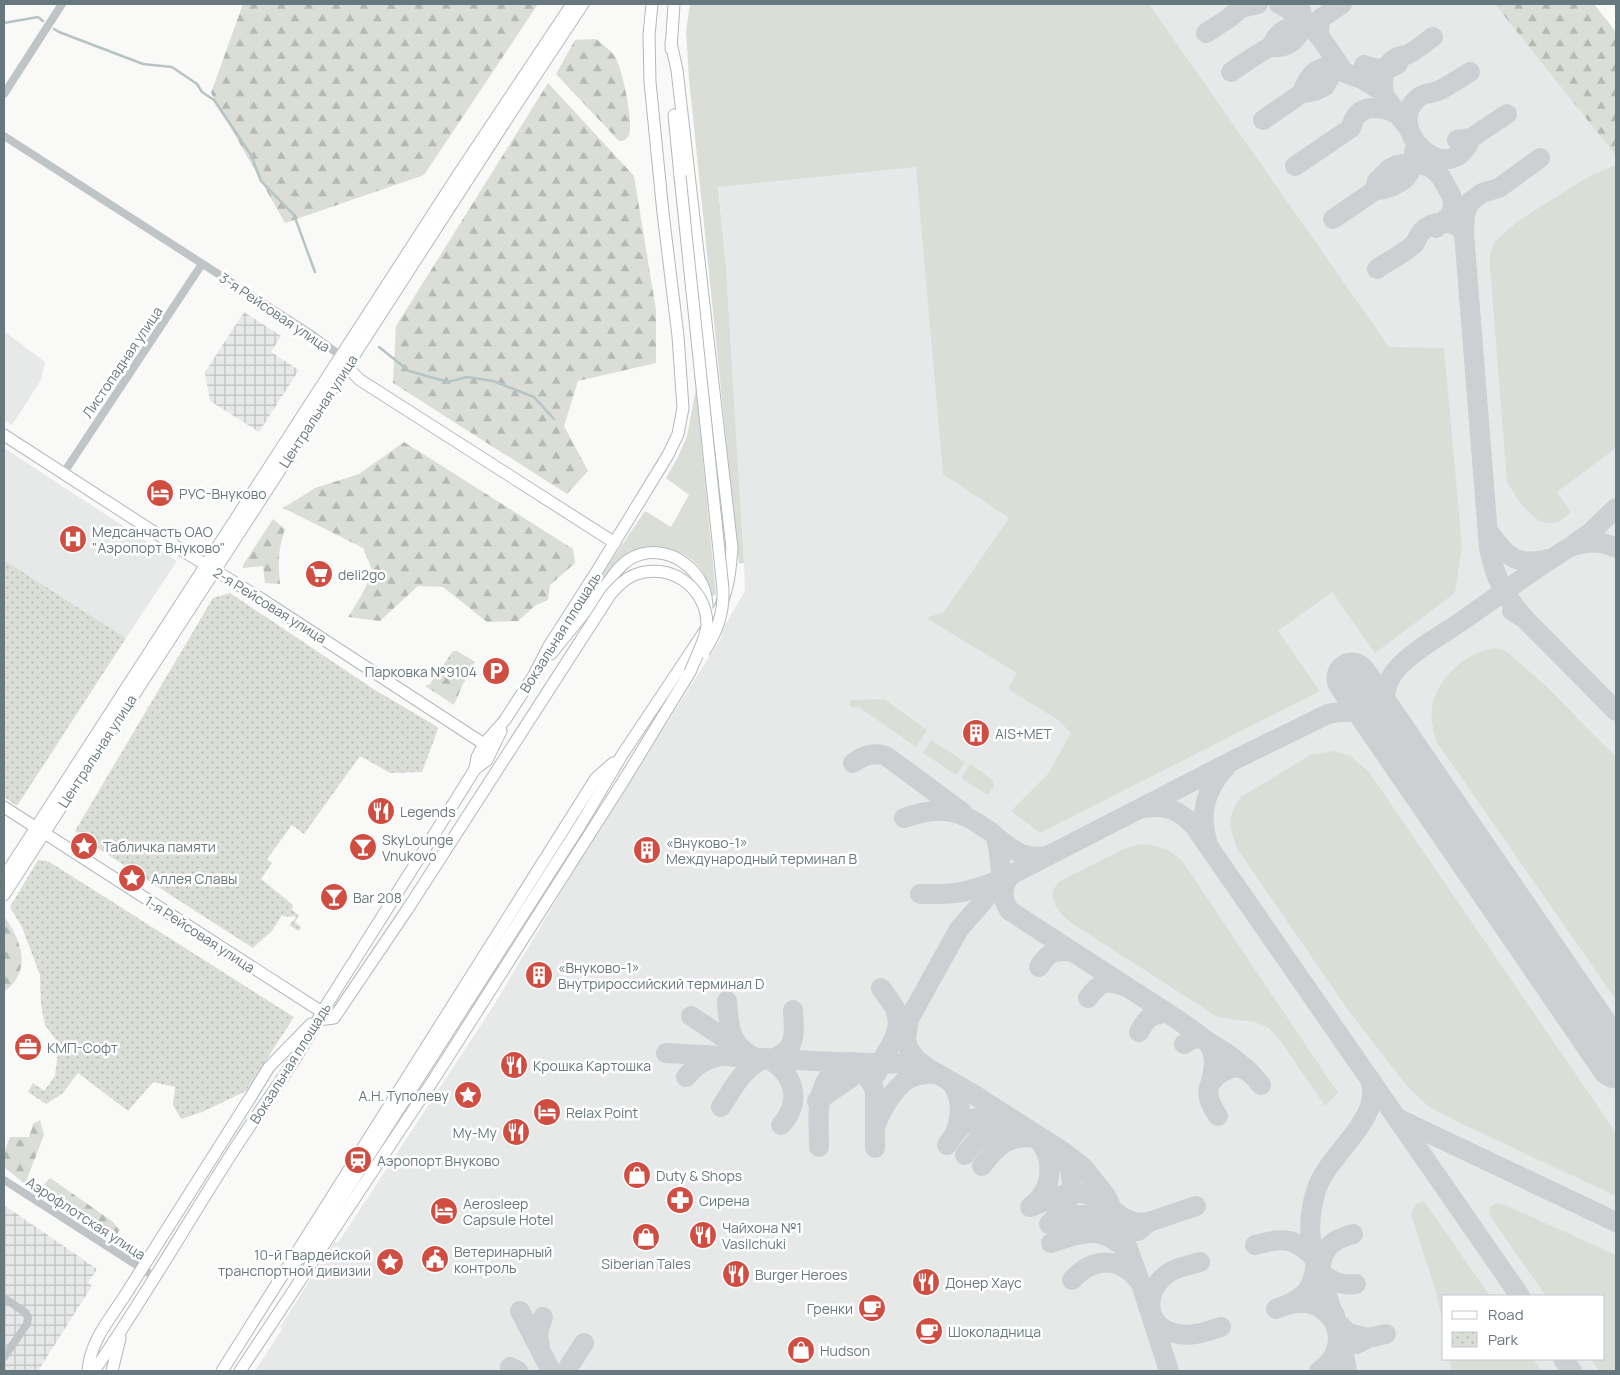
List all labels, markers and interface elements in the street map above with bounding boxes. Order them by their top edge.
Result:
street label: 3-я Рейсовая улица [216,268,334,356]
street label: Листопадная улица [78,302,166,422]
street label: Центральная улица [274,351,362,471]
hotel icon: РУС-Внуково [145,478,175,508]
place label: РУС-Внуково [179,484,267,503]
place label: Медсанчасть ОАО "Аэропорт Внуково" [92,522,225,557]
hospital icon: Медсанчасть ОАО "Аэропорт Внуково" [58,524,88,554]
supermarket icon: deli2go [304,559,334,589]
street label: 2-я Рейсовая улица [210,562,330,648]
place label: deli2go [338,565,386,584]
street label: Вокзальная площадь [515,568,605,696]
parking icon: Парковка №9104 [481,656,511,686]
place label: Парковка №9104 [365,662,477,681]
street label: Центральная улица [53,691,141,811]
building icon: AIS+MET [961,718,991,748]
place label: AIS+MET [995,724,1053,743]
restaurant icon: Legends [366,796,396,826]
place label: Legends [400,802,456,821]
place label: SkyLounge Vnukovo [382,830,454,865]
place icon: Табличка памяти [69,831,99,861]
bar icon: SkyLounge Vnukovo [348,832,378,862]
place label: «Внуково-1» Международный терминал B [666,833,857,868]
building icon: «Внуково-1» Международный терминал B [632,835,662,865]
place label: Табличка памяти [103,837,216,856]
place icon: Аллея Славы [117,863,147,893]
place label: Аллея Славы [151,869,237,888]
bar icon: Bar 208 [319,882,349,912]
place label: Bar 208 [353,888,402,907]
street label: 1-я Рейсовая улица [141,891,259,977]
place label: «Внуково-1» Внутрироссийский терминал D [558,958,764,993]
building icon: «Внуково-1» Внутрироссийский терминал D [524,960,554,990]
street label: Вокзальная площадь [245,999,335,1127]
office icon: КМП-Софт [13,1032,43,1062]
place label: КМП-Софт [47,1038,118,1057]
restaurant icon: Крошка Картошка [499,1050,529,1080]
place label: Крошка Картошка [533,1056,651,1075]
place icon: А.Н. Туполеву [453,1080,483,1110]
place label: А.Н. Туполеву [359,1086,450,1105]
hotel icon: Relax Point [532,1097,562,1127]
place label: Relax Point [566,1103,639,1122]
restaurant icon: Му-Му [501,1117,531,1147]
place label: Му-Му [453,1123,498,1142]
station icon: Аэропорт Внуково [343,1145,373,1175]
place label: Аэропорт Внуково [377,1151,500,1170]
shop icon: Duty & Shops [622,1160,652,1190]
place label: Duty & Shops [656,1166,742,1185]
street label: Аэрофлотская улица [23,1172,149,1264]
pharmacy icon: Сирена [665,1185,695,1215]
place label: Сирена [699,1191,750,1210]
place label: Aerosleep Capsule Hotel [463,1194,554,1229]
hotel icon: Aerosleep Capsule Hotel [429,1196,459,1226]
place label: Чайхона №1 Vasilchuki [722,1218,802,1253]
restaurant icon: Чайхона №1 Vasilchuki [688,1220,718,1250]
shop icon: Siberian Tales [631,1222,661,1252]
place label: Ветеринарный контроль [454,1242,552,1277]
public building icon: Ветеринарный контроль [420,1244,450,1274]
place label: 10-й Гвардейской транспортной дивизии [218,1245,371,1280]
place icon: 10-й Гвардейской транспортной дивизии [375,1247,405,1277]
place label: Siberian Tales [601,1254,691,1273]
restaurant icon: Burger Heroes [721,1259,751,1289]
place label: Burger Heroes [755,1265,847,1284]
restaurant icon: Донер Хаус [911,1267,941,1297]
place label: Донер Хаус [945,1273,1022,1292]
cafe icon: Гренки [857,1293,887,1323]
legend [1442,1295,1605,1360]
place label: Гренки [807,1299,853,1318]
text: Road [1488,1304,1524,1325]
cafe icon: Шоколадница [914,1316,944,1346]
place label: Шоколадница [948,1322,1041,1341]
text: Park [1488,1329,1518,1350]
shop icon: Hudson [786,1335,816,1365]
place label: Hudson [820,1341,870,1360]

